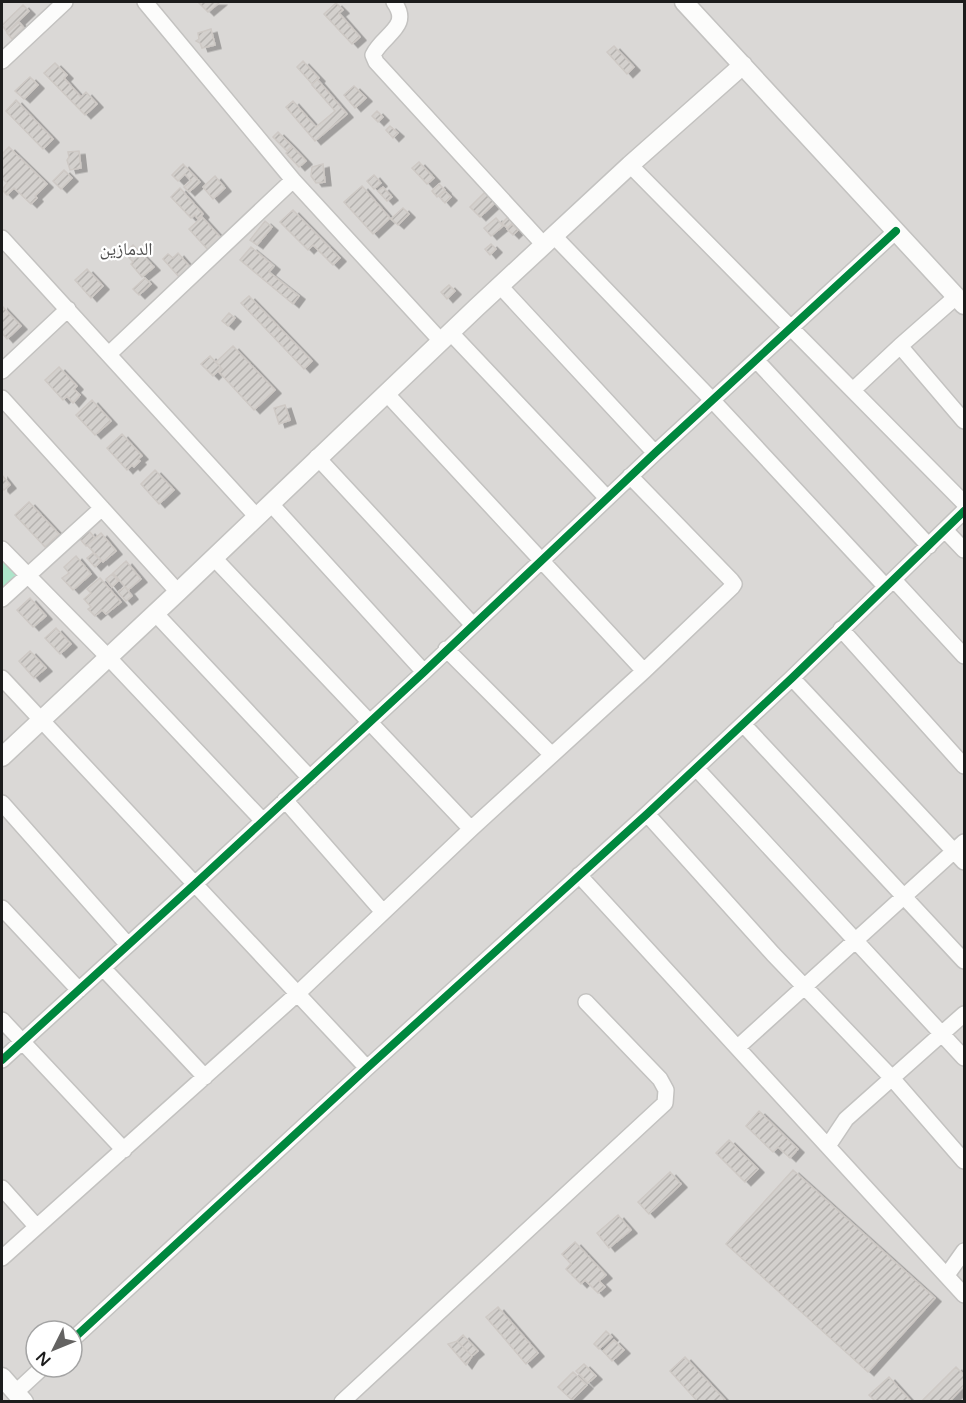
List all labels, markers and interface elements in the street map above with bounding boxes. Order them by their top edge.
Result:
district label: الدمازين [99,238,153,260]
north arrow [24,1319,84,1379]
text: N [32,1347,55,1370]

